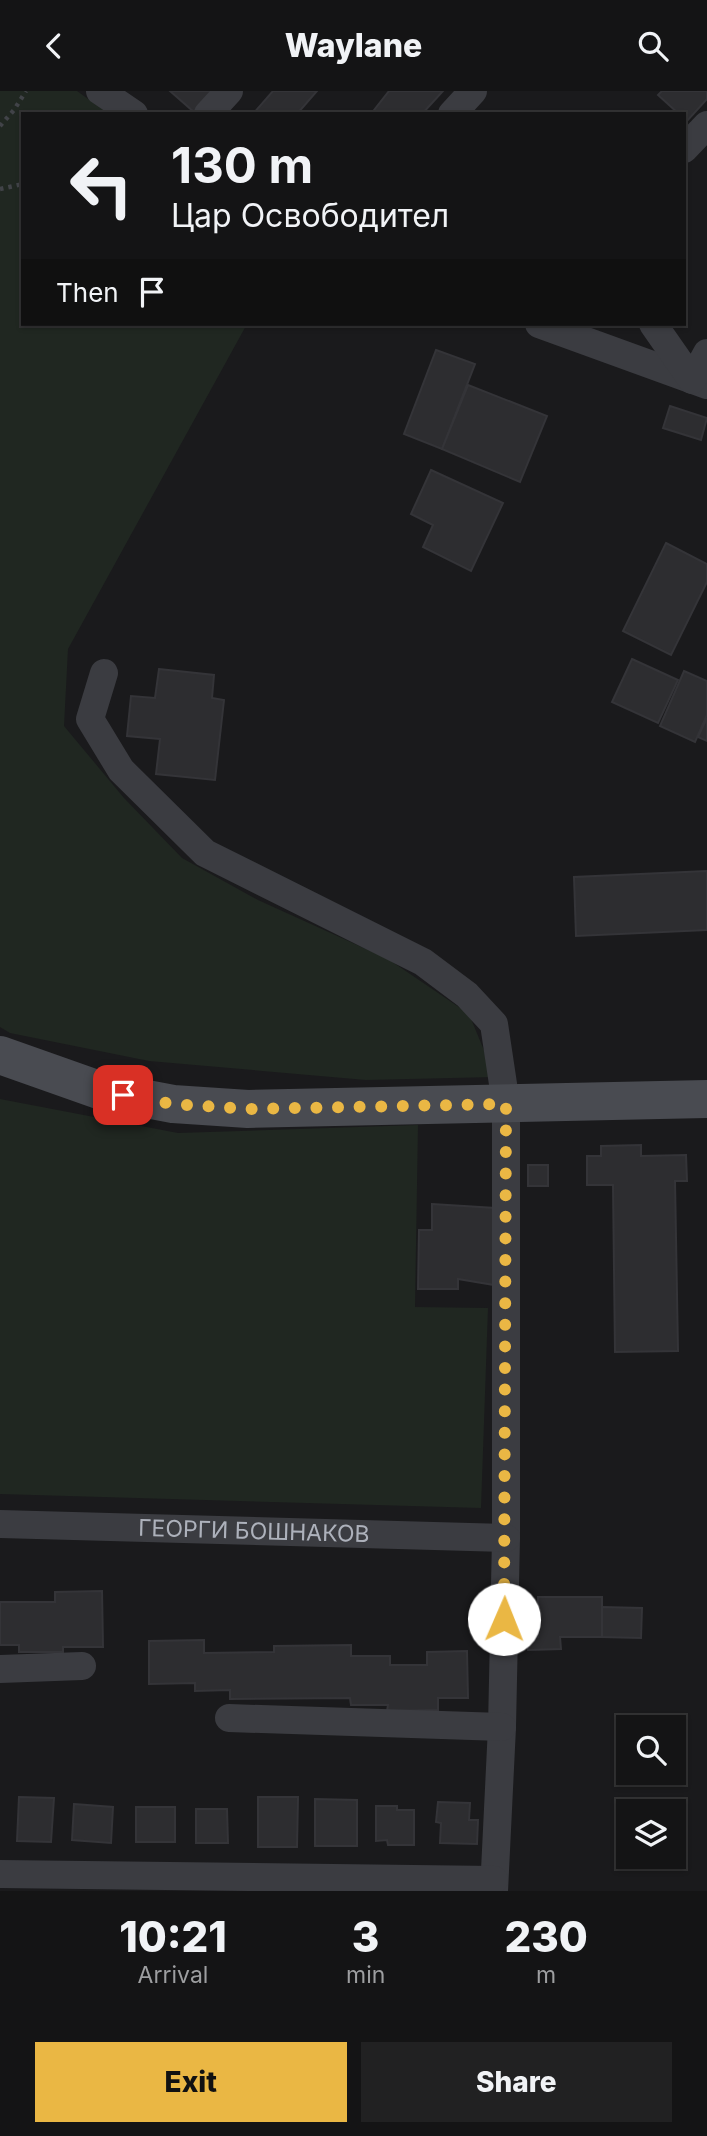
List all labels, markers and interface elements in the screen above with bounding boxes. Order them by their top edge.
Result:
text: Waylane [285,26,422,65]
icon: back [35,27,73,65]
icon: search [634,27,672,65]
text: 130 m [171,136,313,195]
icon: left [56,140,147,231]
text: Цар Освободител [171,196,449,235]
icon: arrive [133,273,171,311]
text: Then [56,277,119,308]
pin [93,1065,153,1125]
icon: arrive [104,1076,142,1114]
street label: ГЕОРГИ БОШНАКОВ [138,1514,370,1548]
position arrow [467,1582,541,1656]
map controls [616,1715,686,1869]
button: search [616,1715,686,1785]
button: layers [616,1799,686,1869]
text: 10:21 [119,1911,227,1962]
text: 3 [352,1911,379,1962]
text: 230 [504,1911,588,1962]
text: Arrival [138,1961,208,1989]
text: min [346,1961,385,1989]
text: m [536,1961,556,1989]
button: Exit [35,2042,347,2122]
button: Share [361,2042,672,2122]

